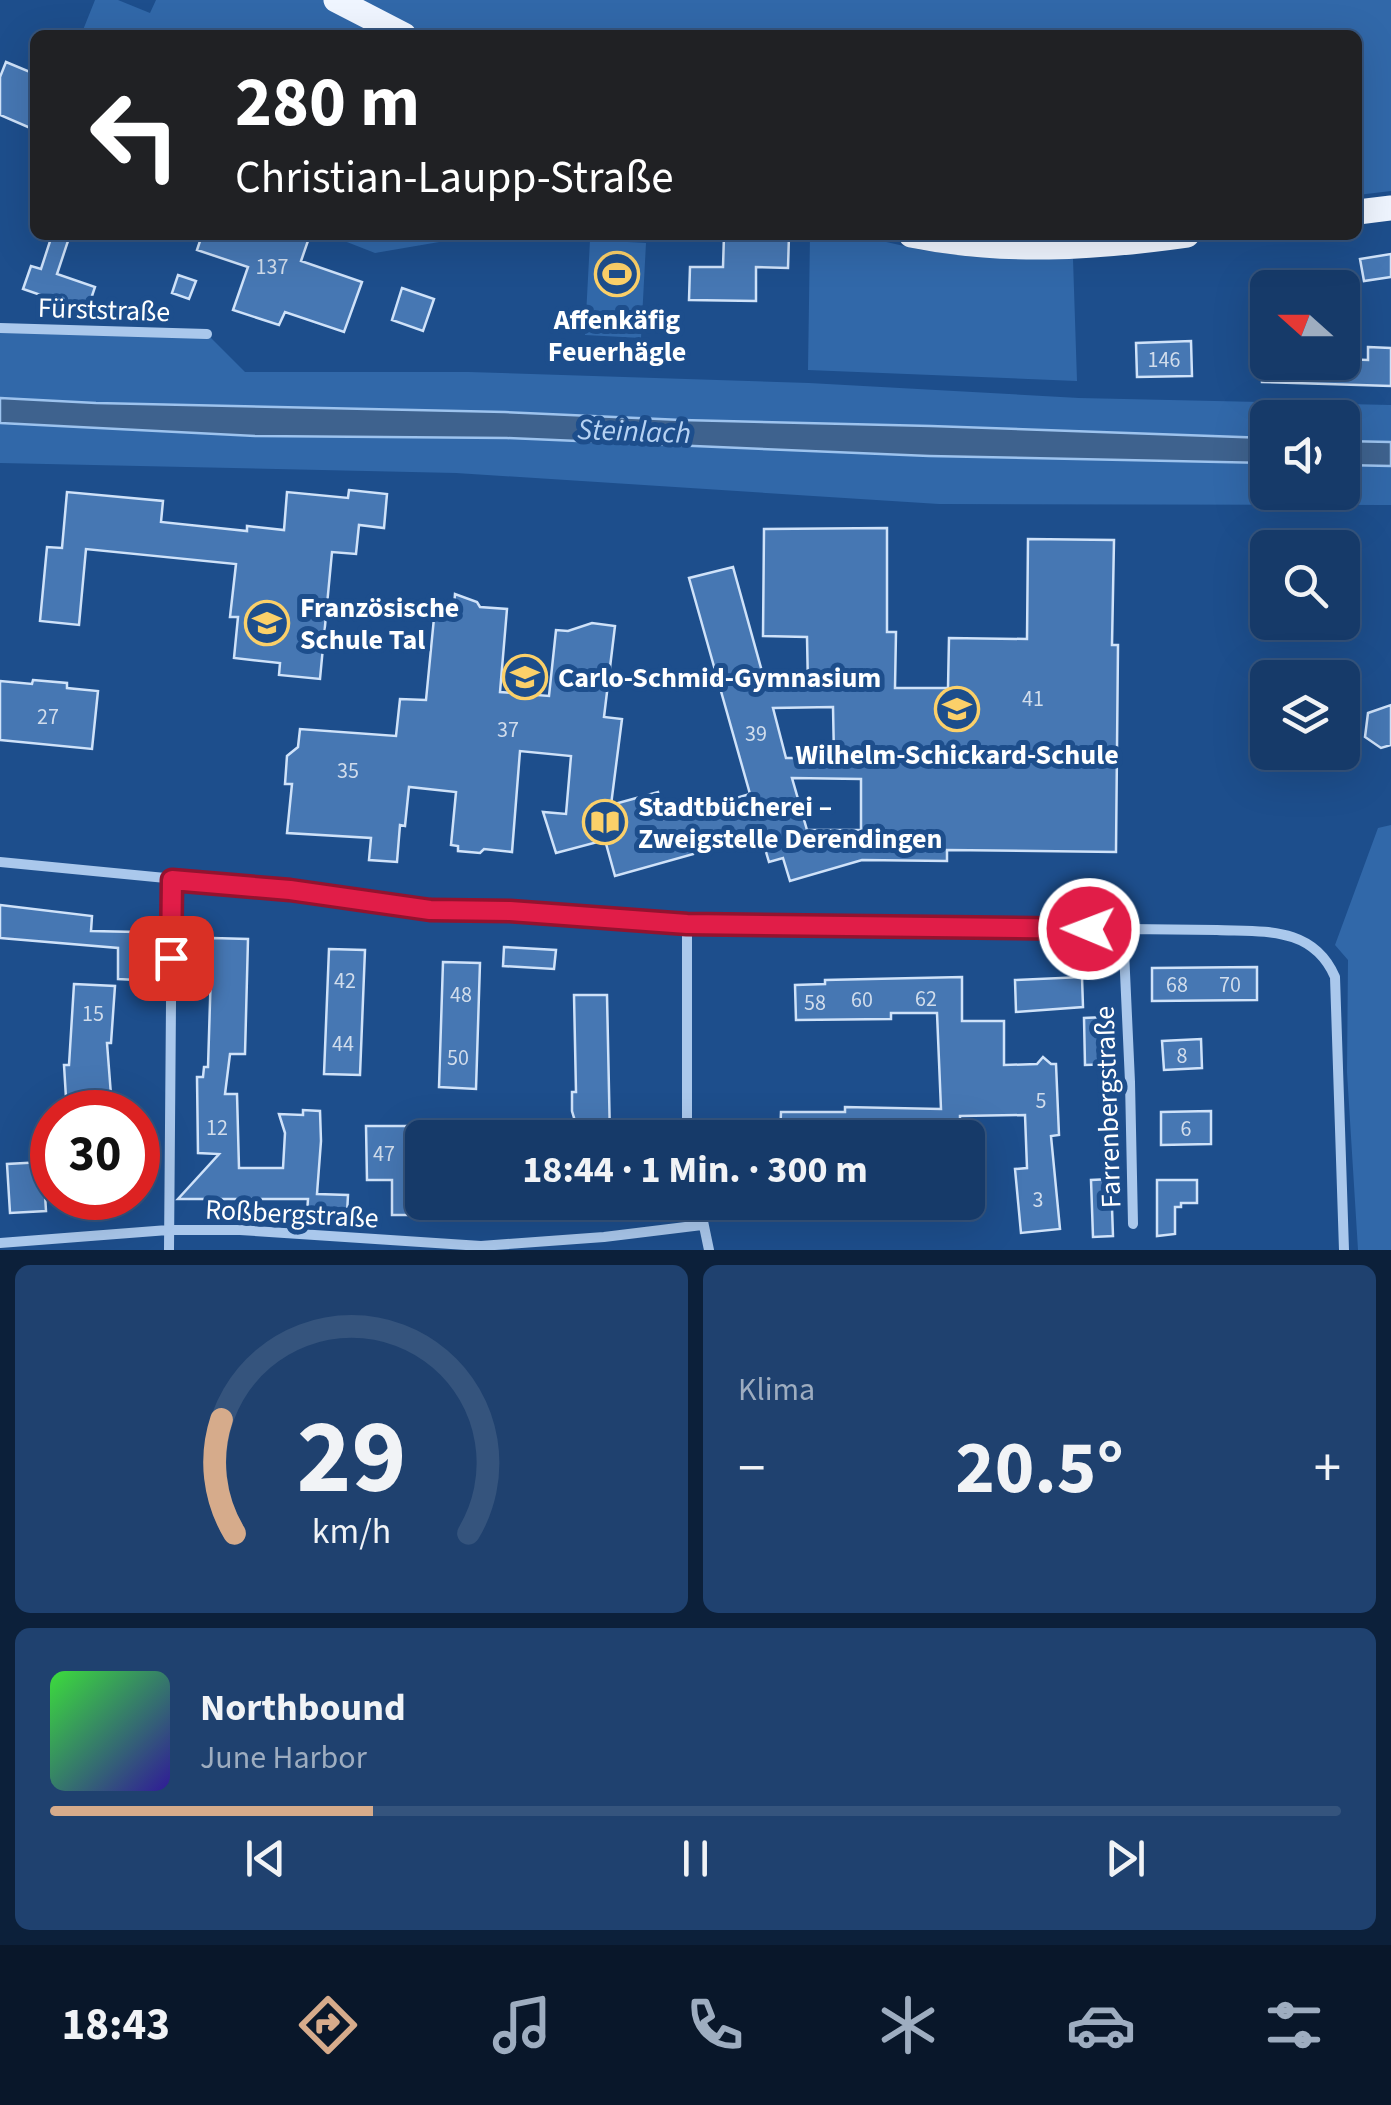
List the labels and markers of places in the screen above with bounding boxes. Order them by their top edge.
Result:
sports icon: Affenkäfig Feuerhägle [594,251,640,297]
place label: Affenkäfig Feuerhägle [548,300,686,372]
place label: Französische Schule Tal [300,588,459,660]
school or university icon: Französische Schule Tal [244,600,290,646]
school or university icon: Carlo-Schmid-Gymnasium [502,654,548,700]
place label: Carlo-Schmid-Gymnasium [558,658,881,698]
school or university icon: Wilhelm-Schickard-Schule [934,686,980,732]
place label: Wilhelm-Schickard-Schule [795,735,1119,775]
place label: Stadtbücherei – Zweigstelle Derendingen [638,787,943,859]
library icon: Stadtbücherei – Zweigstelle Derendingen [582,799,628,845]
pin [129,916,214,1001]

